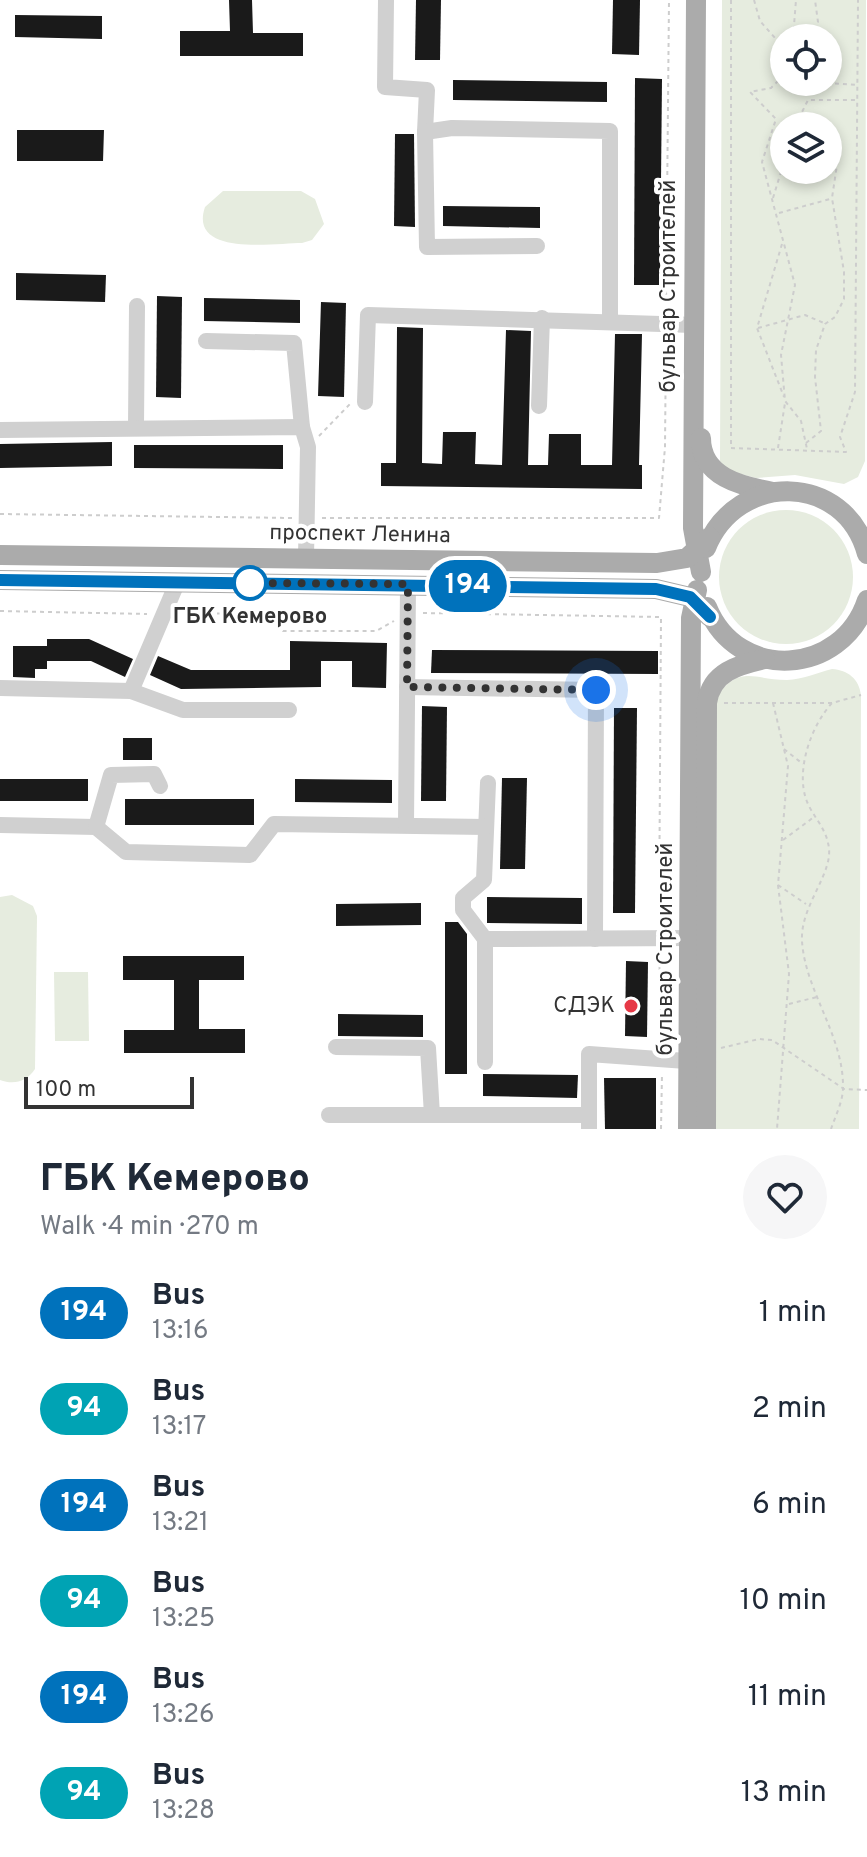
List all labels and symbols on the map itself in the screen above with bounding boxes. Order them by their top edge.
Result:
street label: бульвар Строителей [656,180,683,392]
street label: проспект Ленина [269,520,451,550]
line badge: 194 [422,560,514,612]
marker: ГБК Кемерово [233,566,267,600]
place label: ГБК Кемерово [173,604,327,631]
your location [576,670,616,710]
street label: бульвар Строителей [653,843,680,1055]
place label: СДЭК [553,993,615,1020]
marker: СДЭК [622,997,640,1015]
scale bar [24,1073,194,1109]

